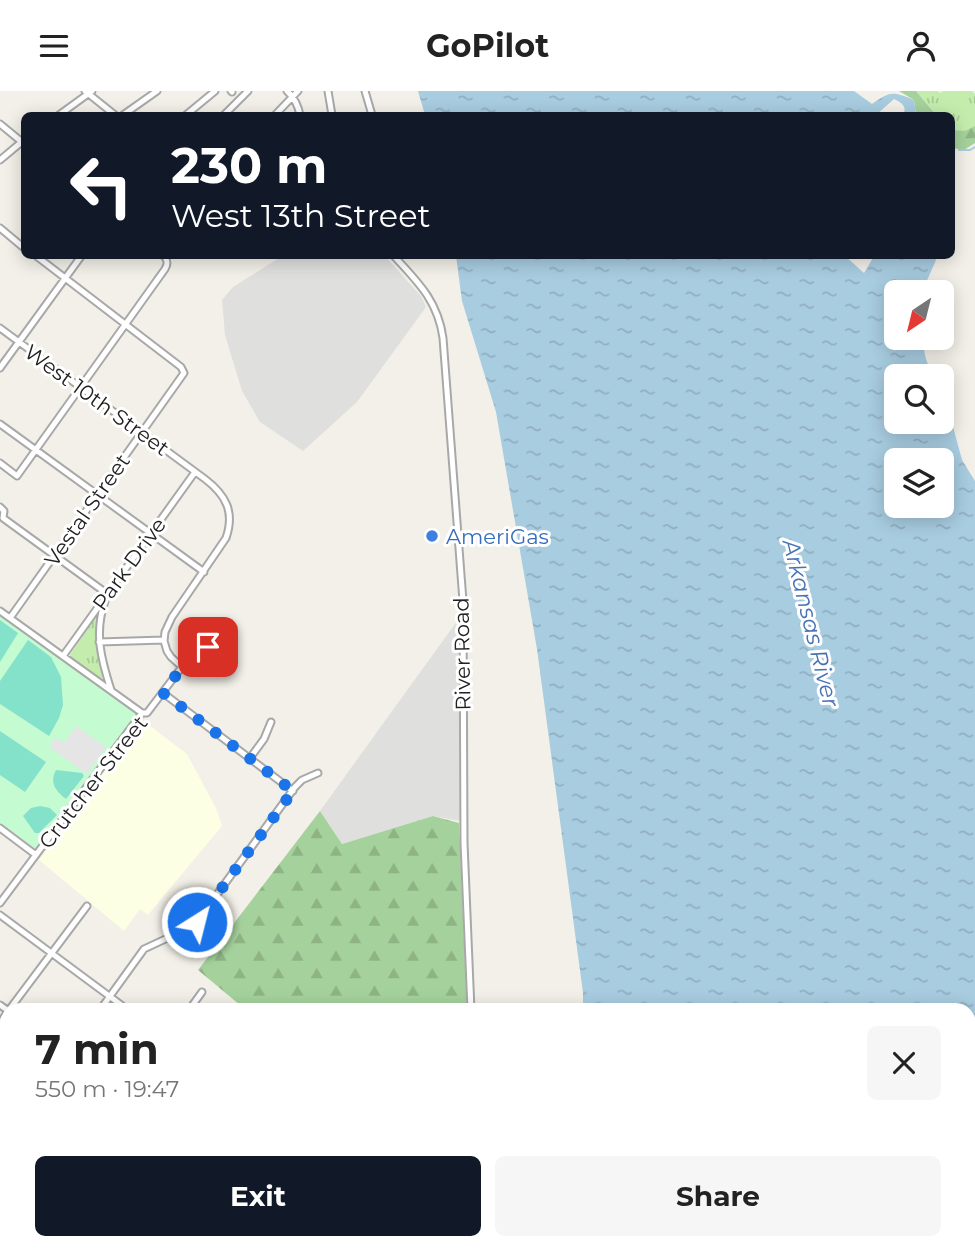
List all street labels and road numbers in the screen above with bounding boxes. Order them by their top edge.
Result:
street label: West 10th Street [20,339,174,461]
street label: Vestal Street [39,449,135,571]
street label: Park Drive [87,513,171,615]
street label: River Road [449,597,475,711]
street label: Crutcher Street [33,711,153,853]

